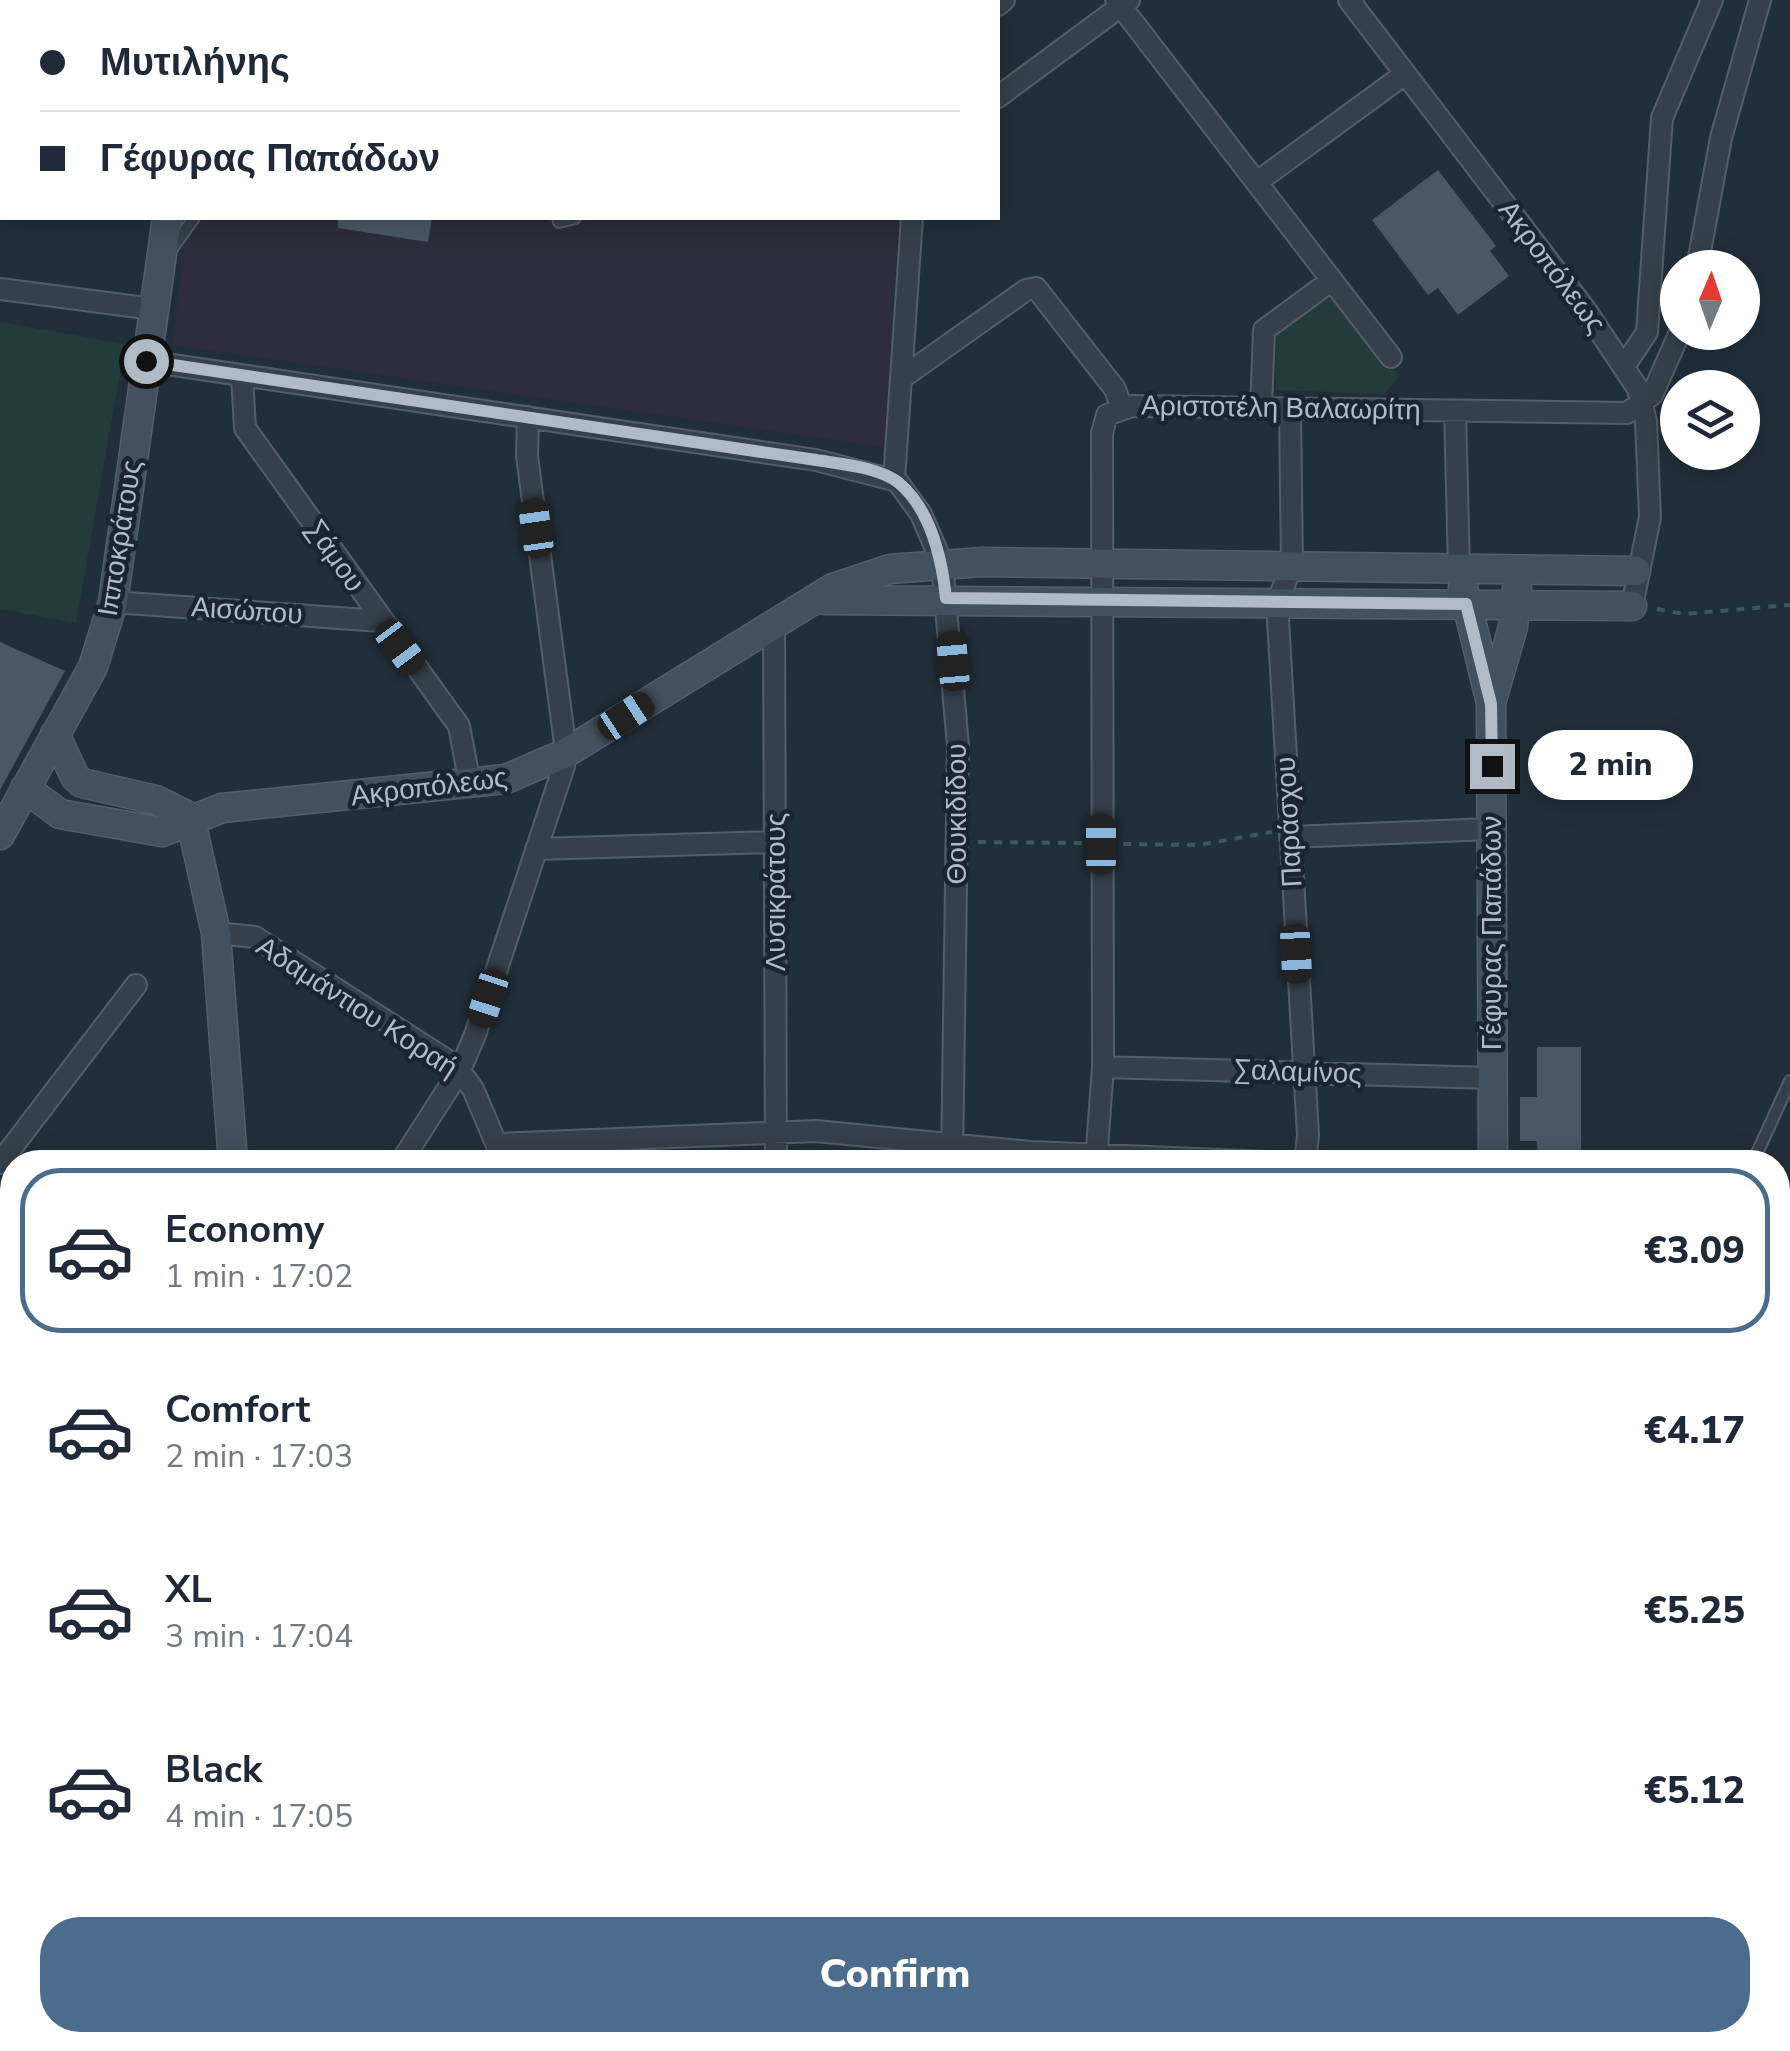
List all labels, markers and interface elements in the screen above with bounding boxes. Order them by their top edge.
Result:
text: Μυτιλήνης [100,37,290,88]
text: Γέφυρας Παπάδων [100,133,440,184]
street label: Ακροπόλεως [1489,193,1615,341]
north arrow [1660,250,1760,350]
map controls [1660,250,1760,470]
route start [124,339,169,384]
button: layers [1660,370,1760,470]
street label: Αριστοτέλη Βαλαωρίτη [1141,387,1421,429]
street label: Ιπποκράτους [89,457,151,619]
car [517,496,555,560]
street label: Σάμου [297,513,373,599]
street label: Αισώπου [190,588,304,634]
car [370,614,430,680]
car [935,630,971,692]
car [593,687,659,745]
callout: 2 min [1527,731,1692,801]
street label: Θουκιδίδου [938,743,976,885]
text: 2 min [1568,743,1653,786]
route end [1470,744,1515,789]
street label: Παράσχου [1267,756,1311,888]
street label: Ακροπόλεως [349,759,509,815]
street label: Λυσικράτους [757,813,795,971]
car [1086,814,1116,874]
street label: Γέφυρας Παπάδων [1473,816,1511,1050]
car [1279,923,1313,985]
street label: Αδαμάντιου Κοραή [249,928,465,1086]
car [464,965,512,1031]
street label: Σαλαμίνος [1234,1051,1362,1093]
text: Economy [165,1204,324,1255]
icon: car [45,1206,135,1296]
text: €3.09 [1644,1225,1745,1276]
text: 1 min · 17:02 [165,1255,353,1298]
text: Comfort [165,1384,310,1435]
icon: car [45,1386,135,1476]
text: €4.17 [1644,1405,1745,1456]
text: 2 min · 17:03 [165,1435,353,1478]
text: XL [165,1564,212,1615]
icon: car [45,1566,135,1656]
text: €5.25 [1644,1585,1745,1636]
text: 3 min · 17:04 [165,1615,353,1658]
text: Black [165,1744,262,1795]
icon: car [45,1746,135,1836]
text: €5.12 [1644,1765,1745,1816]
text: 4 min · 17:05 [165,1795,353,1838]
button: Confirm [40,1917,1750,2032]

